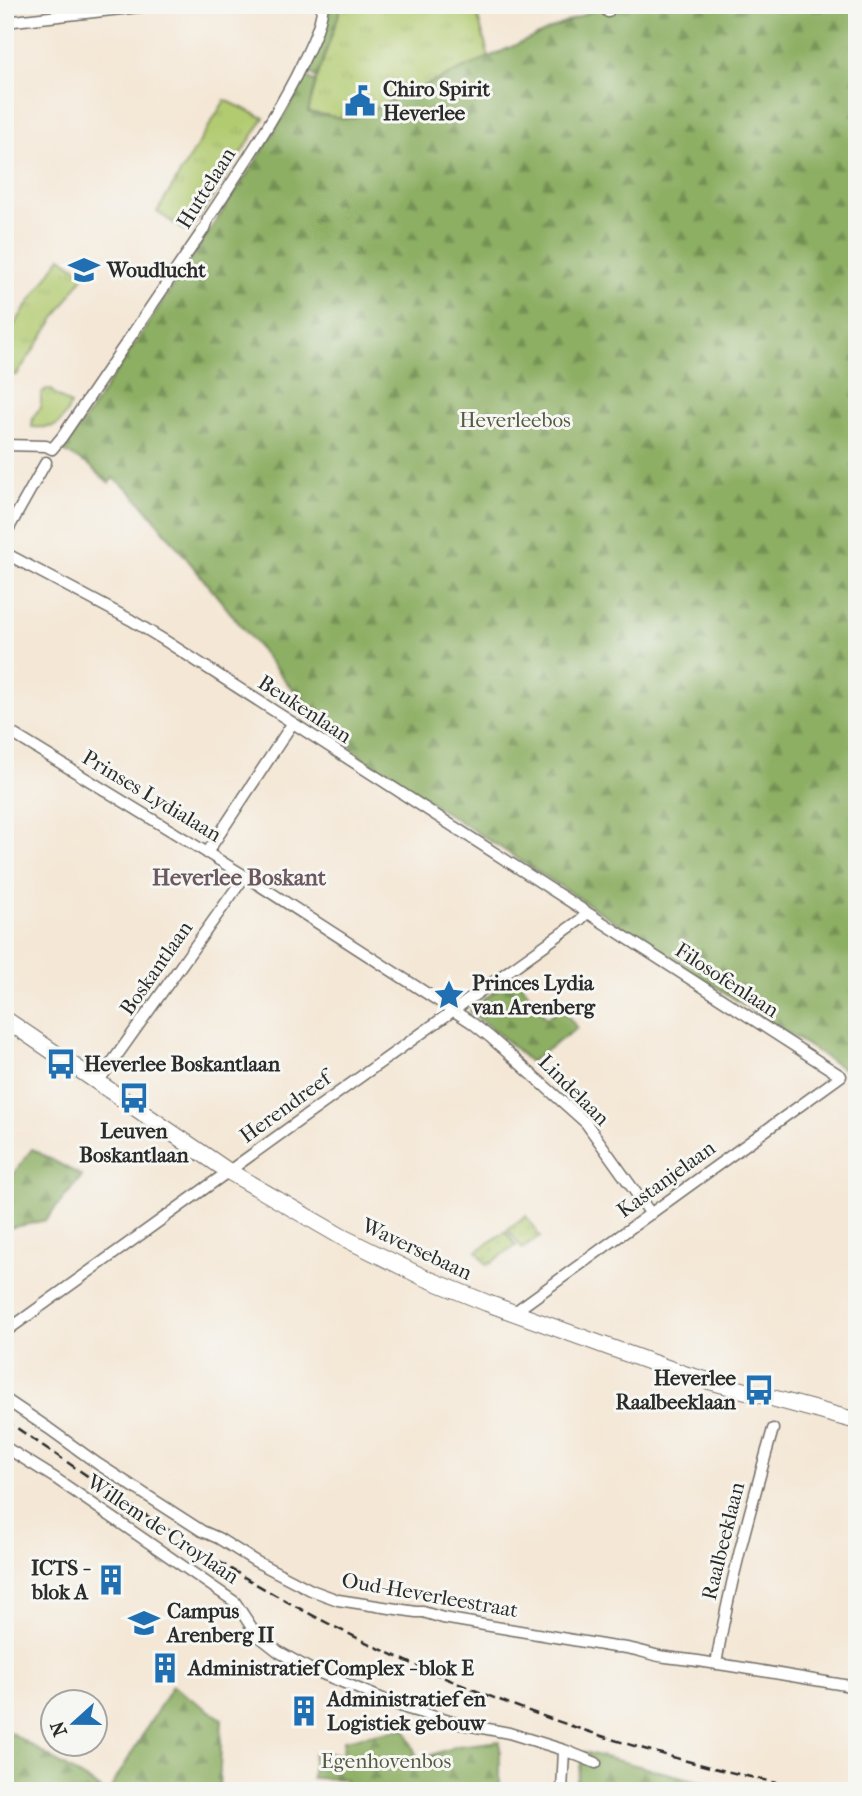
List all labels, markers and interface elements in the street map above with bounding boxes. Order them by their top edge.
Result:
place label: Chiro Spirit Heverlee [383,77,490,125]
public building icon: Chiro Spirit Heverlee [343,84,377,118]
street label: Huttelaan [172,143,240,233]
school or university icon: Woudlucht [67,253,101,287]
place label: Woudlucht [106,258,206,282]
park label: Heverleebos [459,408,571,432]
street label: Beukenlaan [254,670,356,748]
street label: Prinses Lydialaan [78,745,226,847]
district label: Heverlee Boskant [152,864,327,891]
street label: Boskantlaan [115,916,197,1020]
street label: Filosofenlaan [671,938,783,1022]
place label: Princes Lydia van Arenberg [471,971,596,1019]
place icon: Princes Lydia van Arenberg [432,978,466,1012]
bus stop icon: Heverlee Boskantlaan [44,1047,78,1081]
street label: Lindelaan [534,1050,614,1130]
place label: Heverlee Boskantlaan [84,1052,281,1076]
street label: Herendreef [235,1064,338,1148]
bus stop icon: Leuven Boskantlaan [117,1081,151,1115]
place label: Leuven Boskantlaan [79,1119,190,1167]
street label: Kastanjelaan [612,1135,720,1223]
street label: Waversebaan [357,1213,476,1285]
place label: Heverlee Raalbeeklaan [615,1366,737,1414]
bus stop icon: Heverlee Raalbeeklaan [742,1373,776,1407]
street label: Willem de Croylaan [82,1469,244,1589]
street label: Raalbeeklaan [697,1480,749,1602]
place label: ICTS - blok A [31,1556,92,1604]
building icon: ICTS - blok A [94,1563,128,1597]
street label: Oud-Heverleestraat [340,1568,521,1622]
place label: Campus Arenberg II [165,1599,275,1647]
school or university icon: Campus Arenberg II [127,1606,161,1640]
building icon: Administratief Complex - blok E [148,1651,182,1685]
place label: Administratief Complex - blok E [186,1656,474,1680]
place label: Administratief en Logistiek gebouw [325,1687,487,1735]
north arrow [38,1688,108,1758]
building icon: Administratief en Logistiek gebouw [287,1694,321,1728]
text: N [46,1718,72,1739]
park label: Egenhovenbos [321,1749,452,1773]

